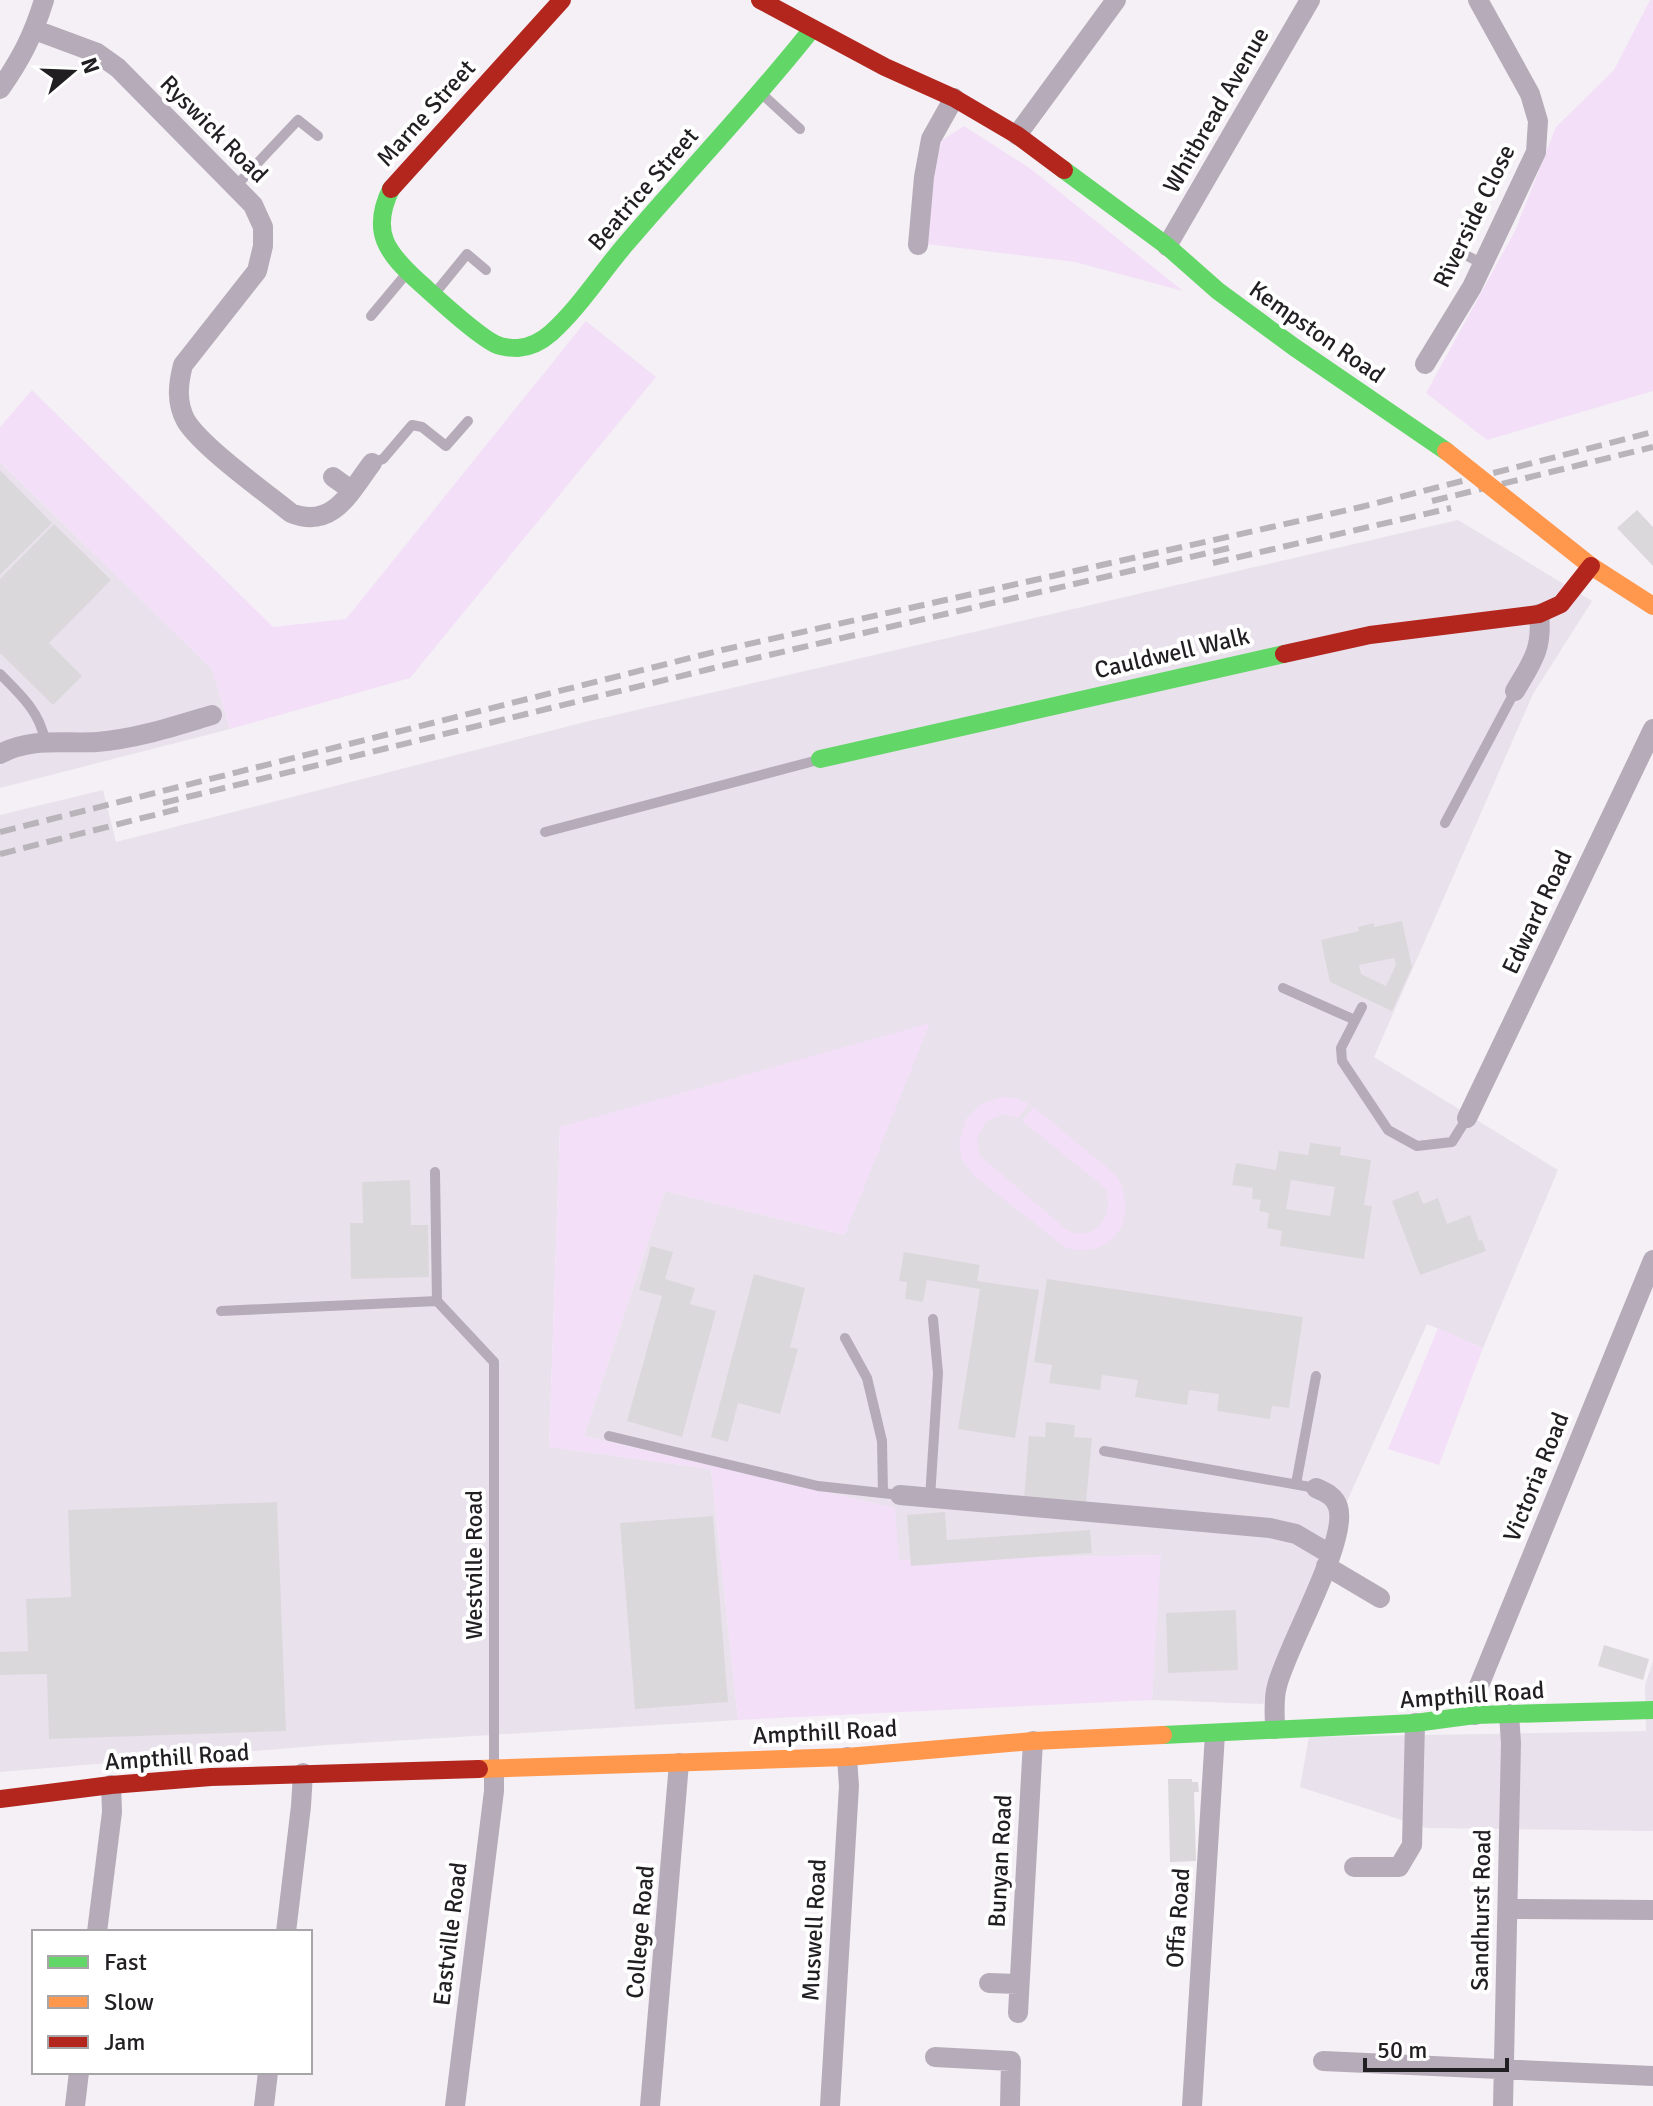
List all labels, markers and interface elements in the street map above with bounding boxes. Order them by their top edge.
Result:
street label: Whitbread Avenue [1156,22,1276,198]
north arrow [32,32,112,112]
street label: Marne Street [370,53,482,173]
text: N [75,54,106,77]
street label: Ryswick Road [154,69,274,189]
street label: Beatrice Street [581,121,705,257]
street label: Riverside Close [1426,140,1522,292]
street label: Kempston Road [1243,274,1391,390]
street label: Cauldwell Walk [1092,621,1252,685]
street label: Edward Road [1495,845,1579,979]
street label: Victoria Road [1496,1408,1576,1546]
street label: Westville Road [459,1490,489,1640]
street label: Ampthill Road [1399,1675,1545,1715]
street label: Ampthill Road [752,1713,898,1751]
street label: Ampthill Road [104,1737,250,1777]
street label: Bunyan Road [982,1794,1018,1928]
street label: Sandhurst Road [1465,1829,1497,1991]
street label: Muswell Road [795,1858,833,2002]
street label: Eastville Road [426,1861,474,2007]
street label: College Road [619,1864,661,2000]
street label: Offa Road [1160,1867,1196,1969]
legend [32,1930,312,2074]
text: Fast [104,1947,147,1977]
text: Slow [104,1987,154,2017]
scale bar [1365,2022,1507,2072]
text: Jam [104,2027,145,2057]
text: 50 m [1377,2035,1427,2065]

